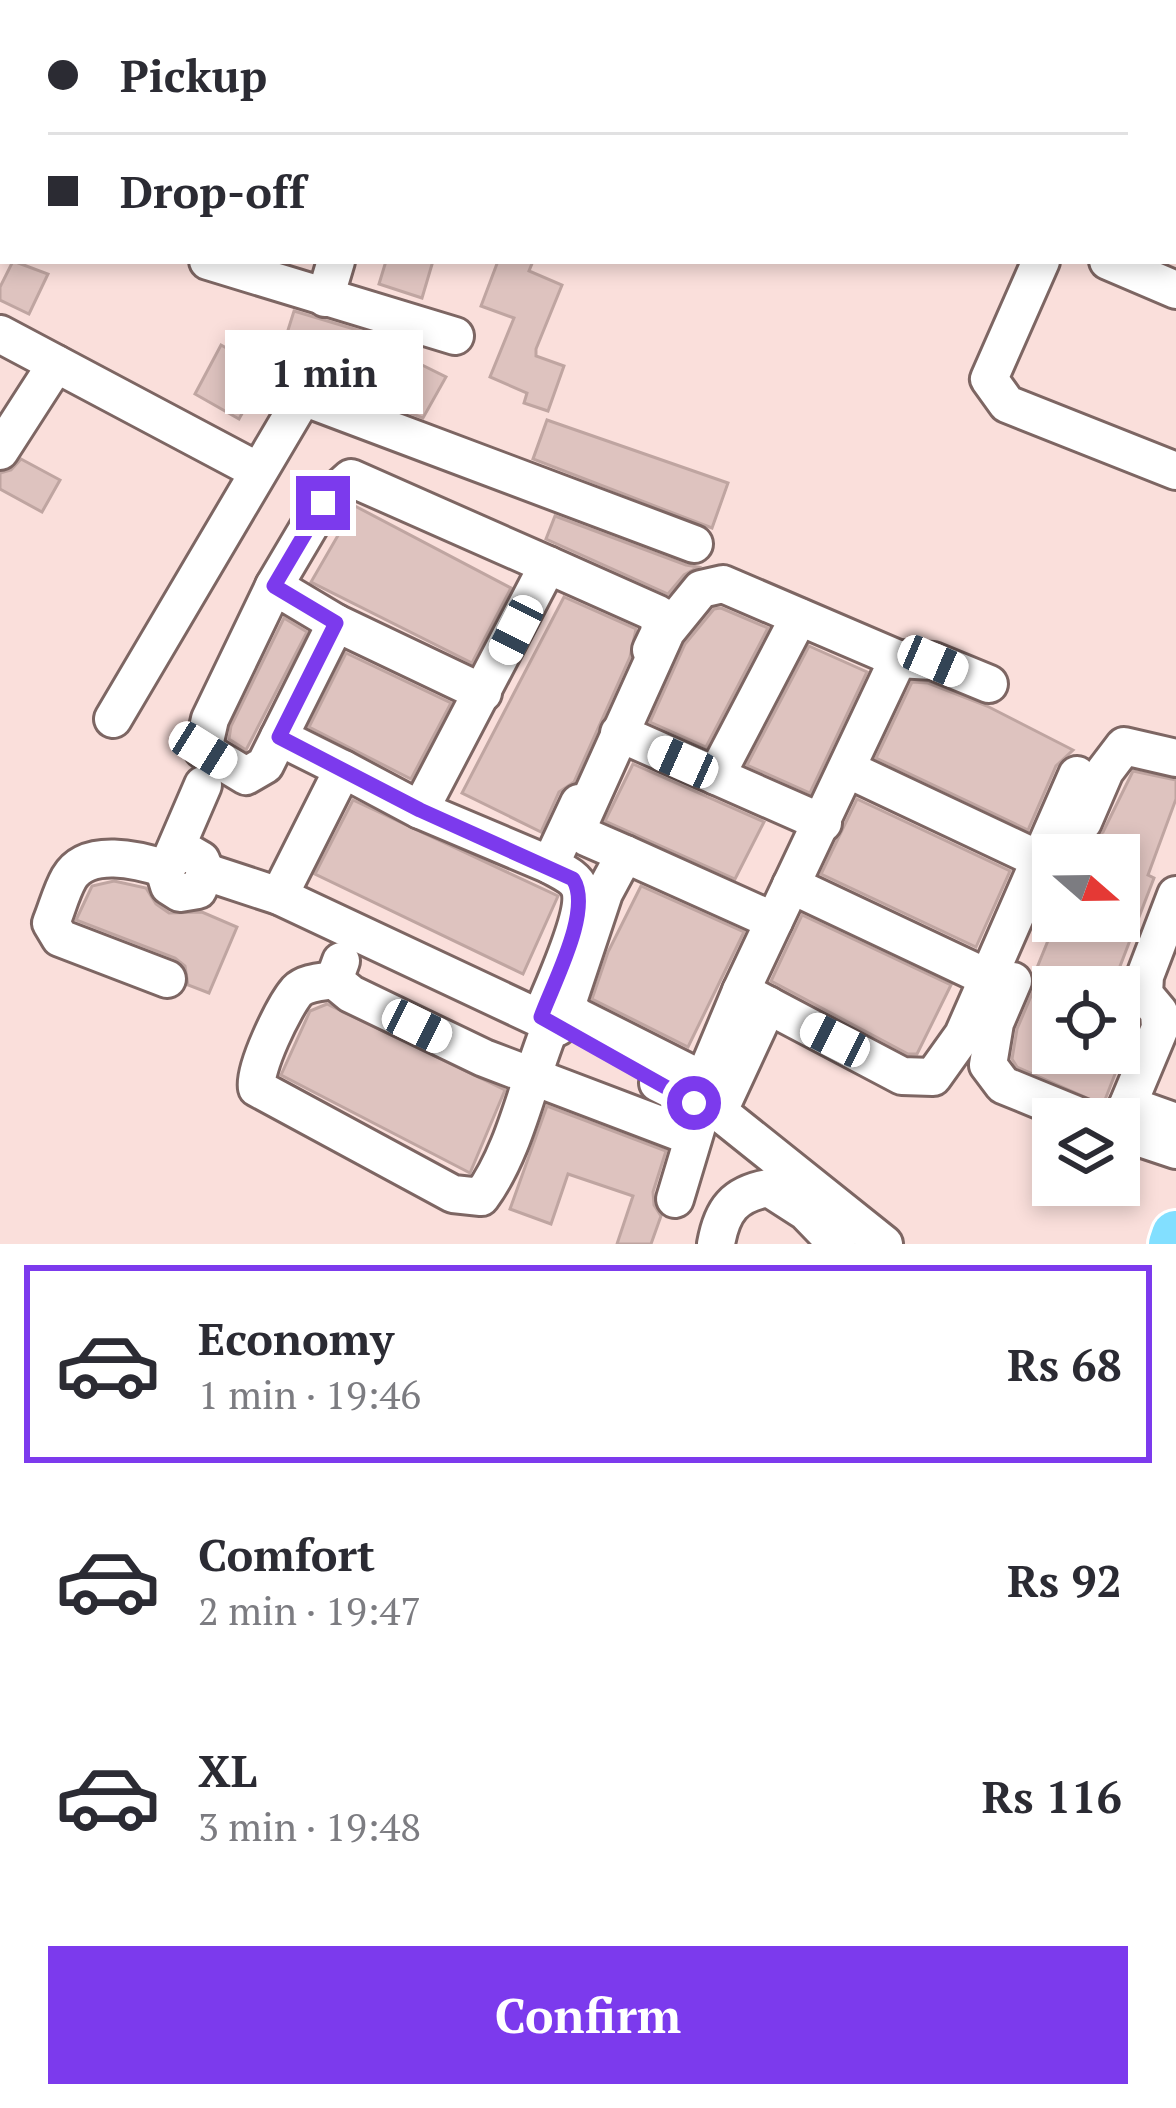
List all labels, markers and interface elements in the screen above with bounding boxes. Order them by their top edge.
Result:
text: Pickup [120,45,267,105]
text: Drop-off [120,161,306,221]
callout: 1 min [224,329,422,413]
text: 1 min [271,346,377,398]
route end [296,476,350,530]
car [484,590,548,670]
car [893,630,973,692]
car [163,716,243,784]
car [643,731,723,793]
north arrow [1032,834,1140,942]
map controls [1032,834,1140,1206]
button: locate [1032,966,1140,1074]
car [377,994,457,1058]
car [795,1008,875,1072]
route start [667,1076,721,1130]
button: layers [1032,1098,1140,1206]
text: Economy [198,1308,394,1368]
icon: car [54,1310,162,1418]
text: Rs 68 [1007,1334,1122,1394]
text: 1 min · 19:46 [198,1368,421,1420]
text: Comfort [198,1524,375,1584]
icon: car [54,1526,162,1634]
text: Rs 92 [1007,1550,1122,1610]
text: 2 min · 19:47 [198,1584,421,1636]
text: XL [198,1740,257,1800]
icon: car [54,1742,162,1850]
text: Rs 116 [982,1766,1122,1826]
text: 3 min · 19:48 [198,1800,421,1852]
button: Confirm [48,1946,1128,2084]

